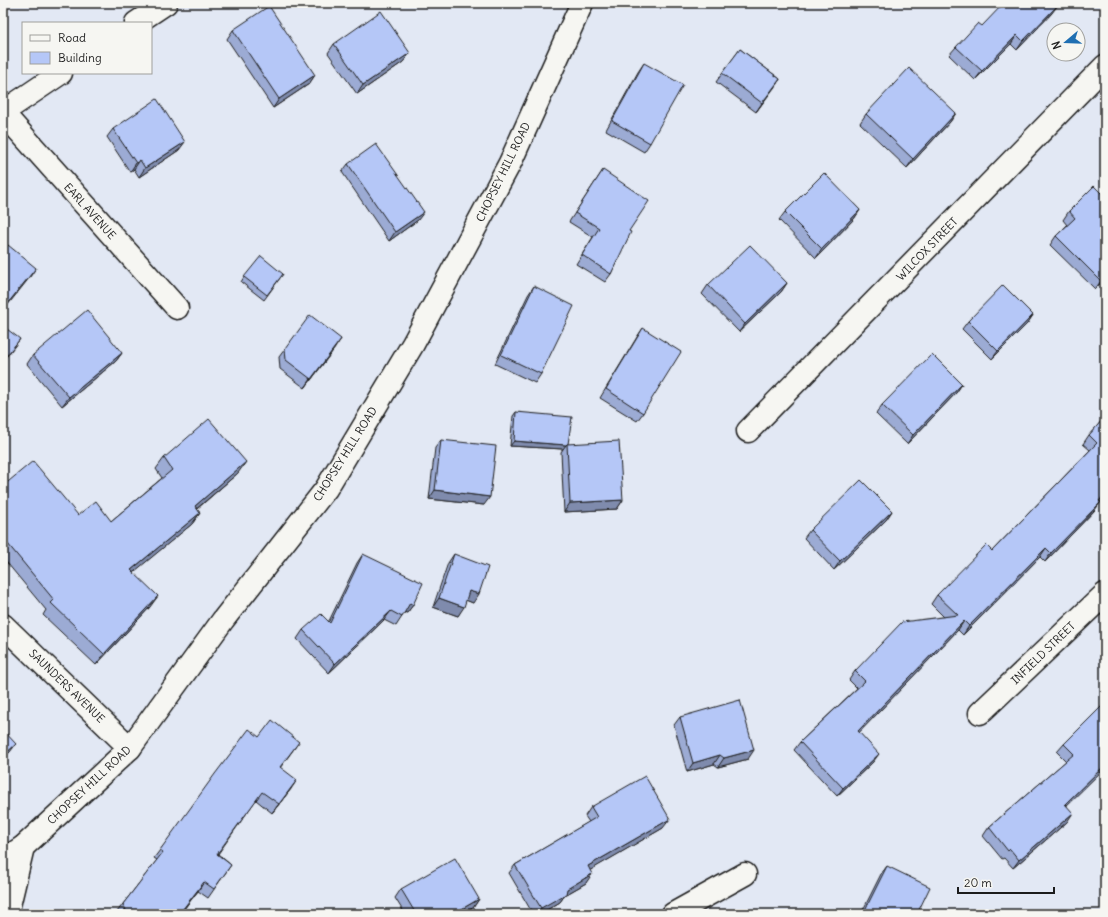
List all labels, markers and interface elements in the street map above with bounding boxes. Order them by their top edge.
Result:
legend [22,22,152,74]
north arrow [1046,22,1086,62]
text: Road [58,30,86,45]
text: N [1049,39,1064,51]
text: Building [58,50,102,65]
street label: CHOPSEY HILL ROAD [473,120,533,224]
street label: EARL AVENUE [61,180,119,242]
street label: WILCOX STREET [893,214,961,284]
street label: CHOPSEY HILL ROAD [310,404,380,504]
street label: INFIELD STREET [1008,619,1078,687]
street label: SAUNDERS AVENUE [26,646,108,726]
street label: CHOPSEY HILL ROAD [44,743,134,827]
scale bar [958,869,1054,895]
text: 20 m [964,875,992,890]

